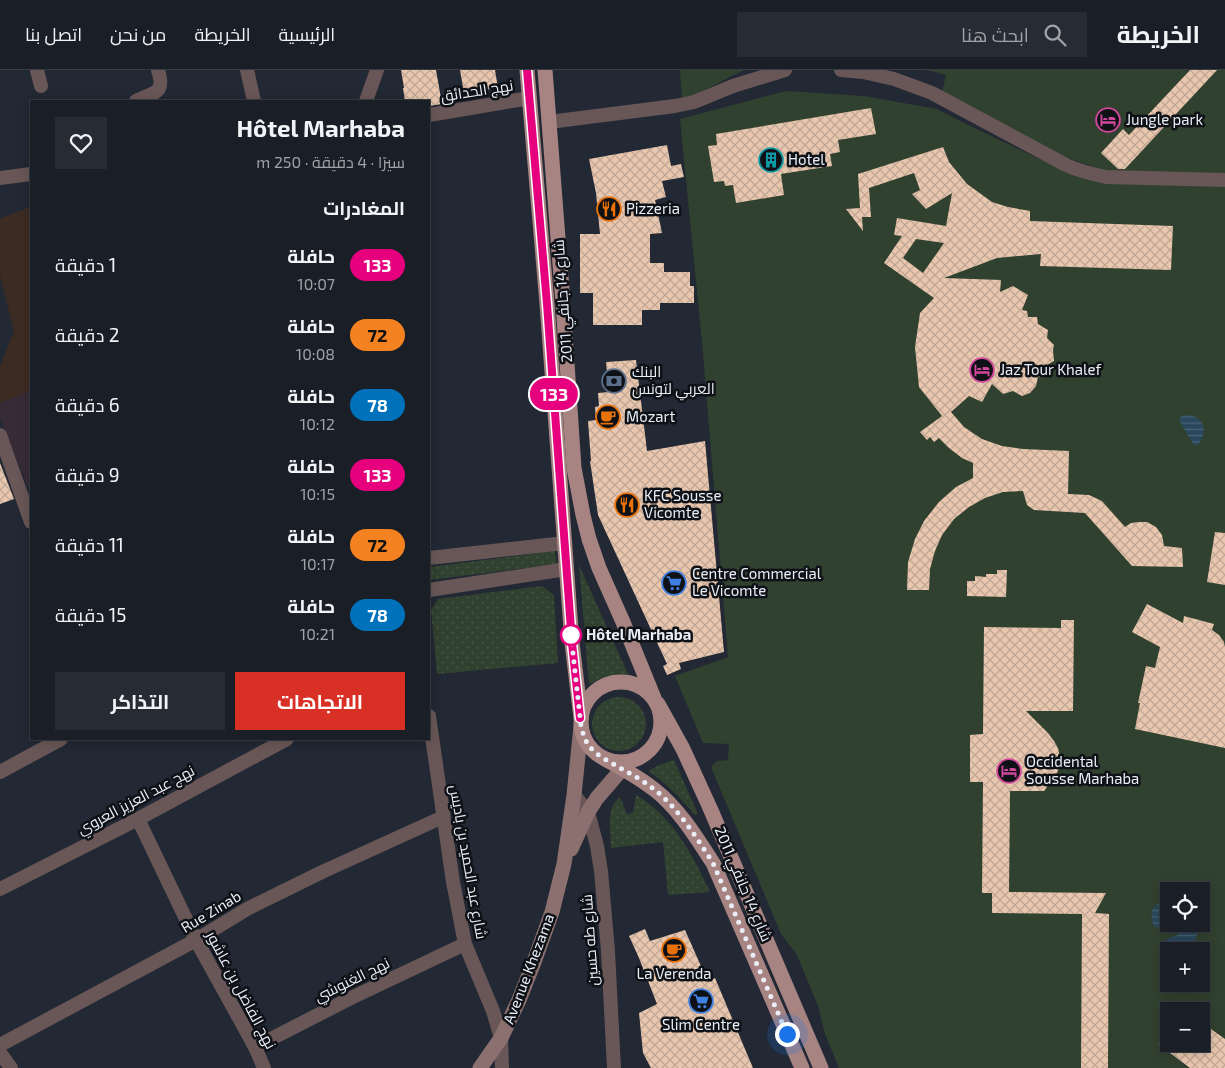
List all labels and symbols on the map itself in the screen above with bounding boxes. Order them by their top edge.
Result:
street label: نهج الحدائق [439,75,515,108]
hotel icon: Jungle park [1095,107,1121,133]
place label: Jungle park [1126,110,1204,128]
building icon: Hotel [758,147,784,173]
place label: Hotel [788,150,825,168]
restaurant icon: Pizzeria [596,196,622,222]
place label: Pizzeria [626,199,680,217]
street label: شارع 14 جانفي 2011 [549,239,579,363]
hotel icon: Jaz Tour Khalef [969,357,995,383]
place label: Jaz Tour Khalef [1000,360,1101,378]
place label: البنك العربي لتونس [632,362,715,401]
bank icon: البنك العربي لتونس [601,368,627,394]
line badge: 133 [525,378,583,410]
cafe icon: Mozart [595,404,621,430]
place label: Mozart [626,407,676,425]
place label: KFC Sousse Vicomte [644,486,722,521]
restaurant icon: KFC Sousse Vicomte [614,492,640,518]
place label: Centre Commercial Le Vicomte [692,564,822,599]
supermarket icon: Centre Commercial Le Vicomte [661,570,687,596]
marker: Hôtel Marhaba [560,624,582,646]
place label: Hôtel Marhaba [586,625,691,643]
place label: Occidental Sousse Marhaba [1026,752,1139,787]
hotel icon: Occidental Sousse Marhaba [996,758,1022,784]
street label: نهج عبد العزيز العروي [74,761,199,841]
street label: شارع عبد الحميد بن باديس [444,783,491,941]
street label: شارع 14 جانفي 2011 [708,823,776,945]
street label: Rue Zinab [177,886,244,936]
street label: شارع طه حسين [577,894,604,986]
street label: Avenue Khezama [499,911,557,1026]
street label: نهج الفاضل بن عاشور [200,927,281,1053]
cafe icon: La Verenda [661,937,687,963]
street label: نهج الغنوشي [311,953,394,1009]
place label: La Verenda [637,964,711,982]
supermarket icon: Slim Centre [688,988,714,1014]
place label: Slim Centre [662,1015,740,1033]
your location [775,1022,800,1047]

